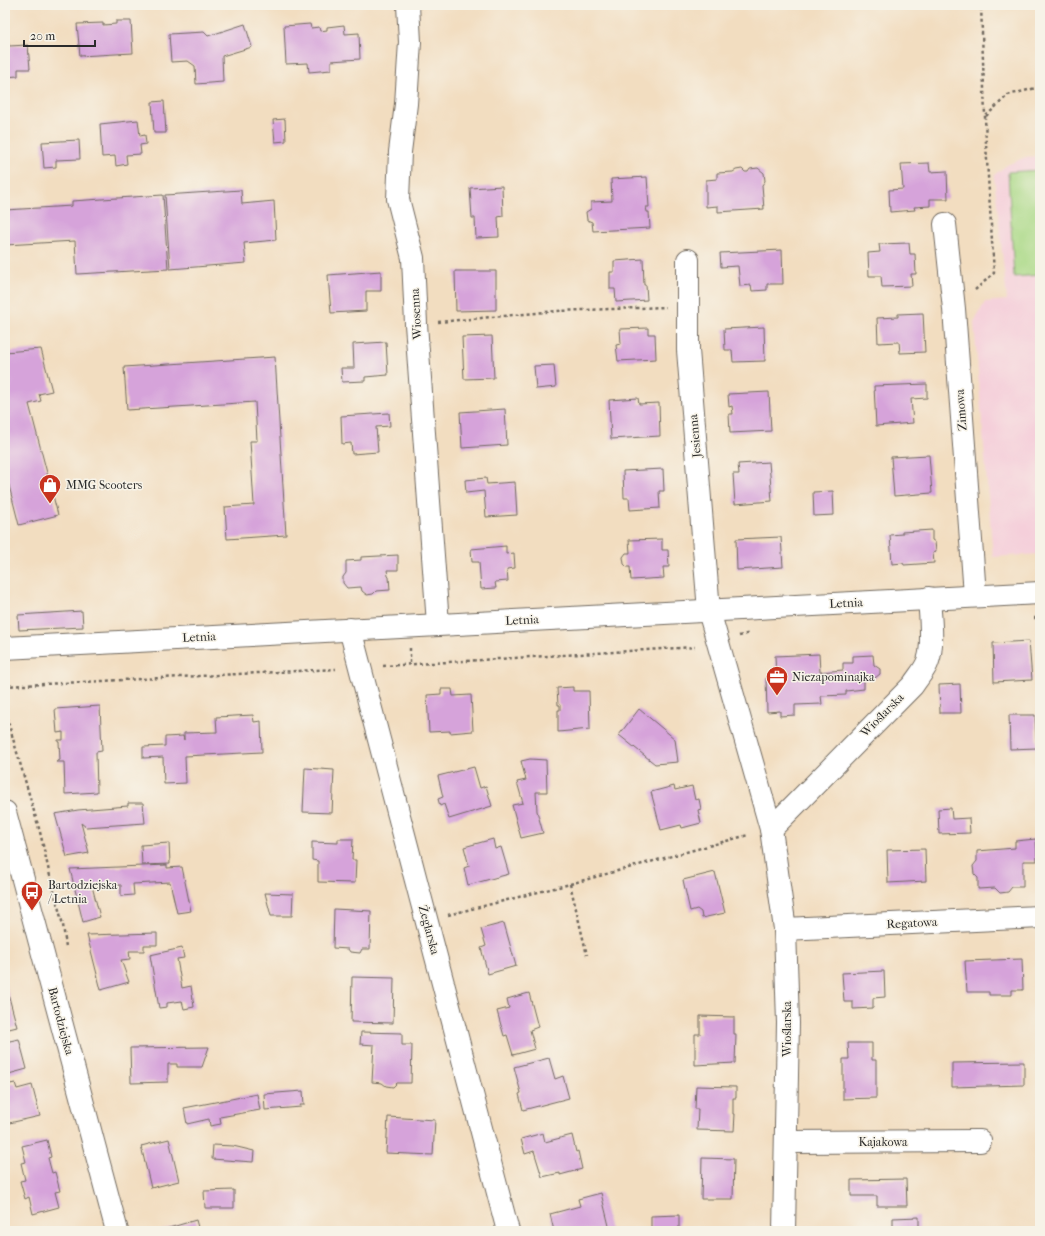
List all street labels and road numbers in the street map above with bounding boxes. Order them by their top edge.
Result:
street label: Wiosenna [408,288,424,341]
street label: Zimowa [953,388,969,431]
street label: Jesienna [686,413,704,459]
street label: Letnia [829,595,864,611]
street label: Letnia [505,612,540,628]
street label: Letnia [182,629,217,645]
street label: Wioślarska [857,690,907,740]
street label: Żeglarska [416,904,443,957]
street label: Regatowa [886,915,938,931]
street label: Bartodziejska [45,986,77,1057]
street label: Wioślarska [780,1001,794,1058]
street label: Kajakowa [858,1135,908,1149]

